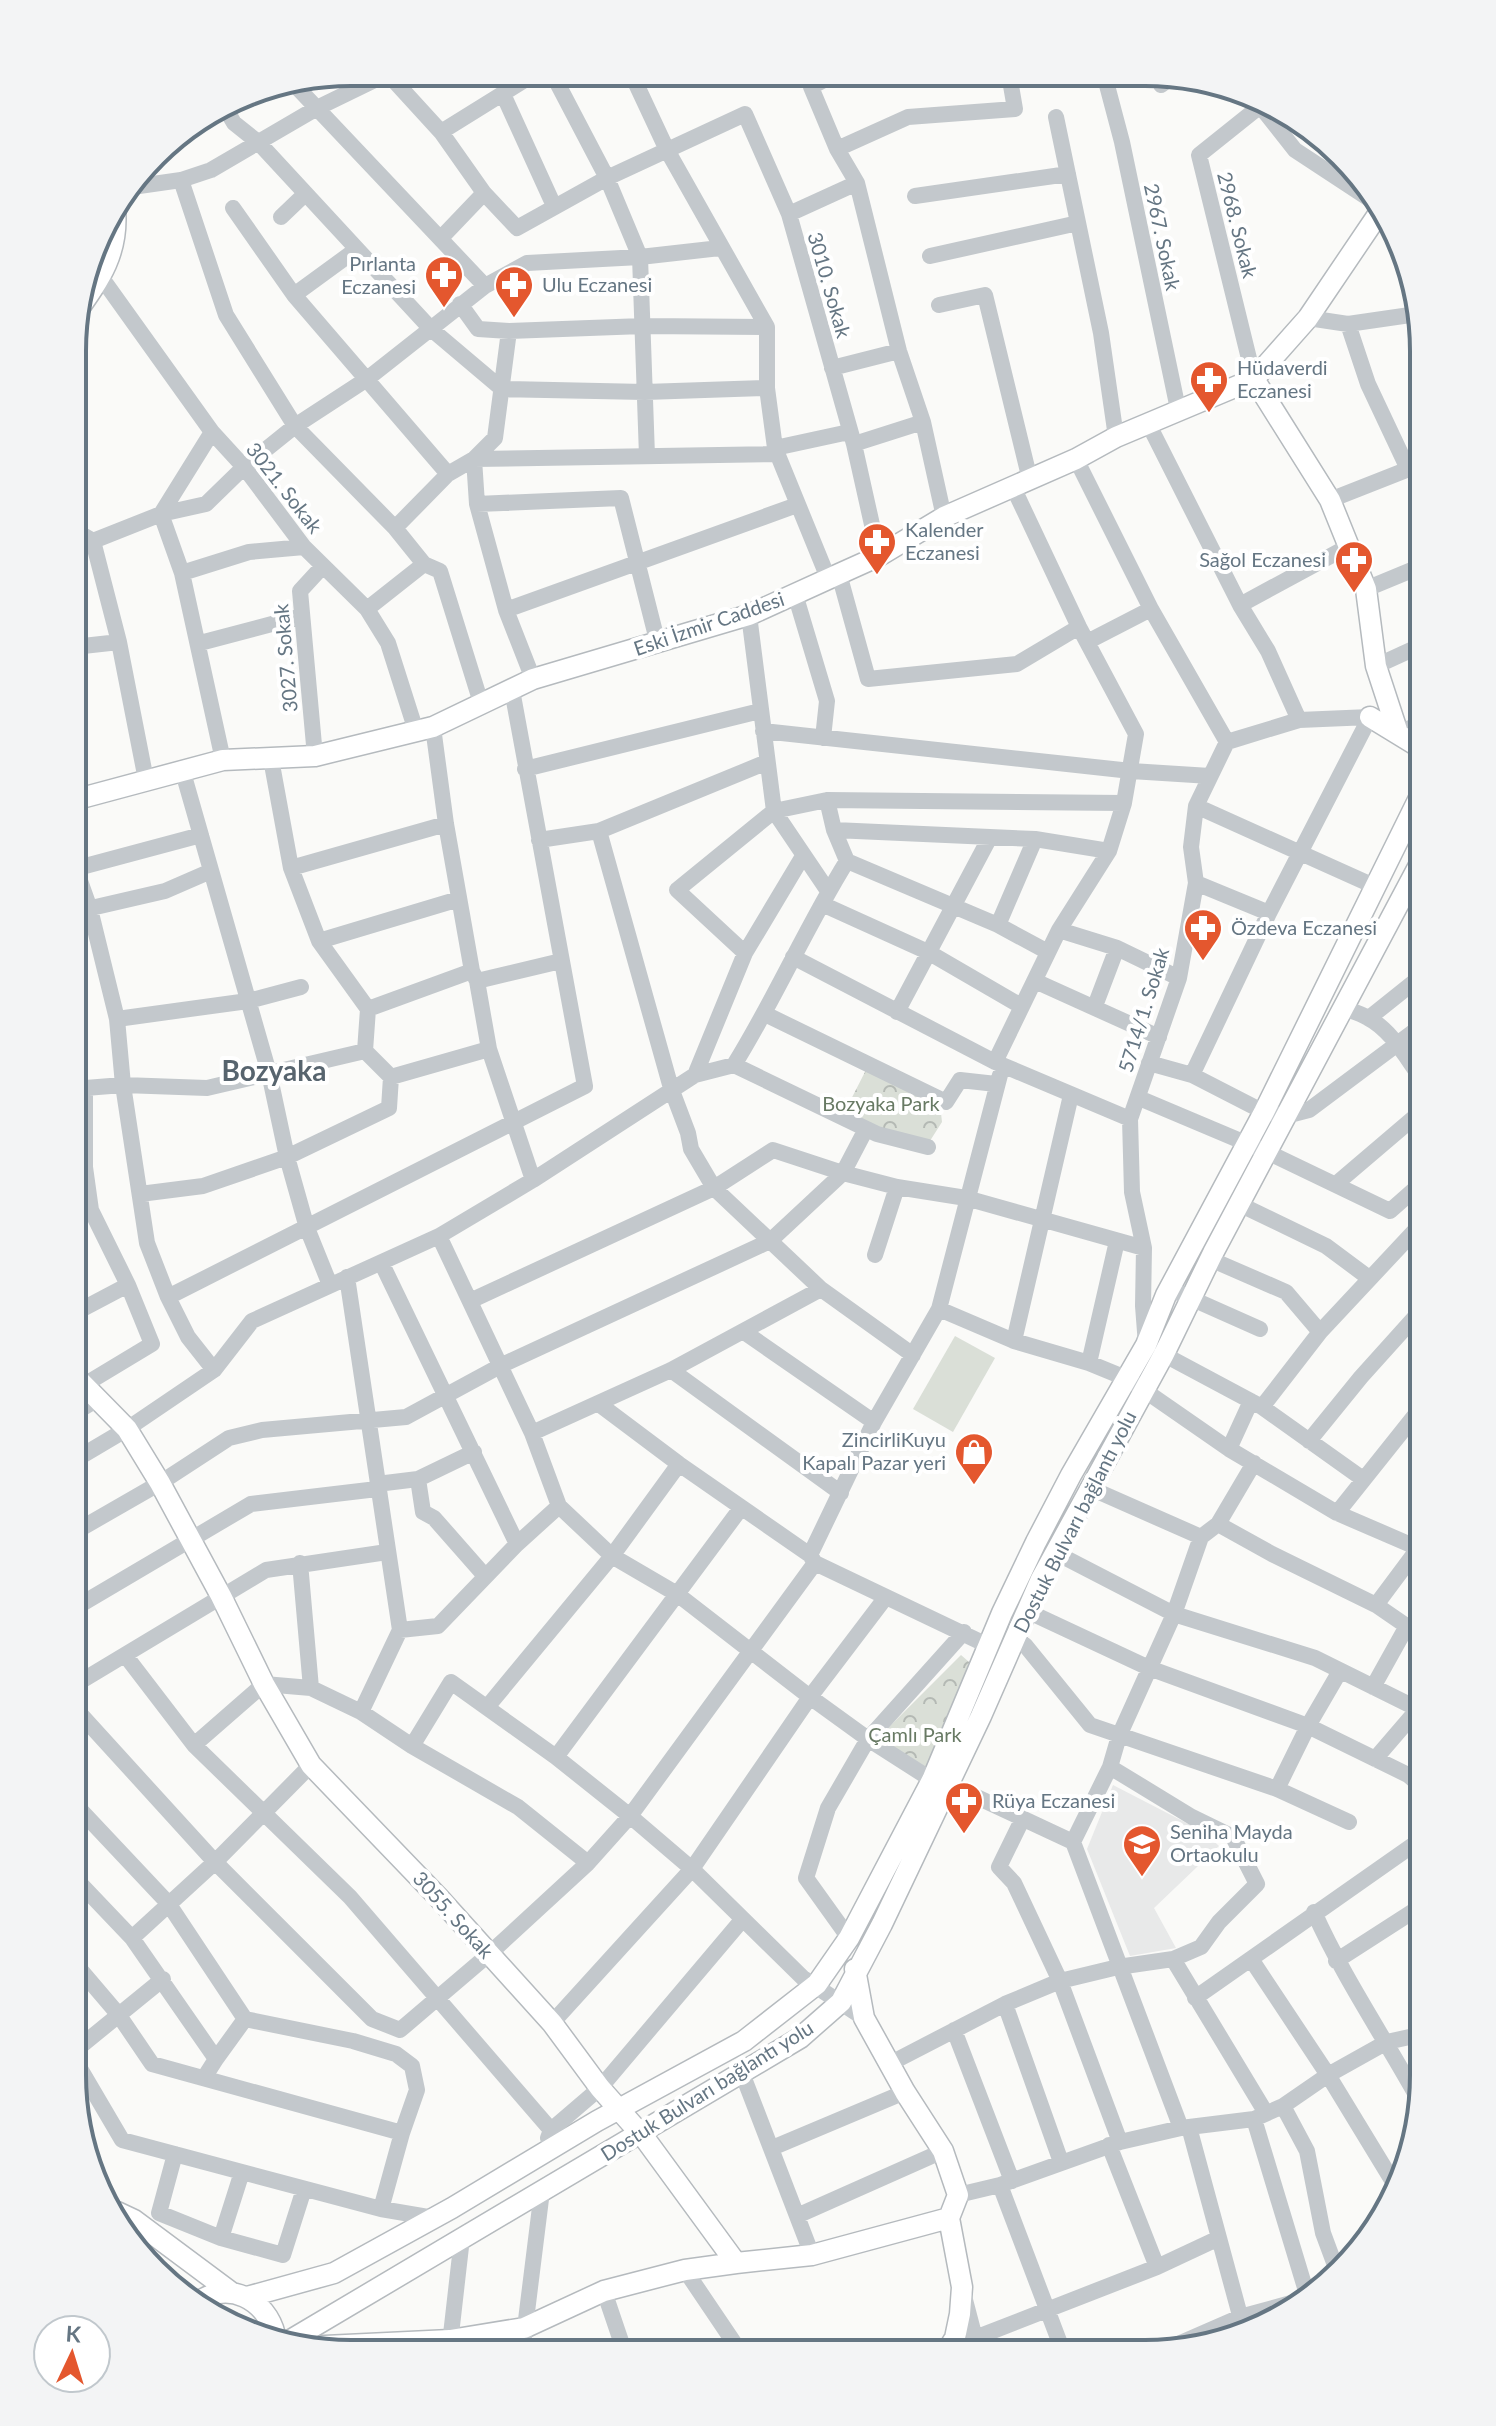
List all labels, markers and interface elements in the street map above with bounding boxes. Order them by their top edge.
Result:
street label: 2968. Sokak [1213,169,1263,281]
street label: 2967. Sokak [1140,181,1186,293]
street label: 3010. Sokak [803,229,857,341]
place label: Pırlanta Eczanesi [341,251,416,298]
pharmacy icon: Pırlanta Eczanesi [423,254,465,309]
pharmacy icon: Ulu Eczanesi [493,264,535,319]
place label: Ulu Eczanesi [542,272,652,296]
place label: Hüdaverdi Eczanesi [1237,355,1328,402]
pharmacy icon: Hüdaverdi Eczanesi [1188,359,1230,414]
street label: 3021. Sokak [242,437,328,538]
place label: Kalender Eczanesi [905,517,984,564]
pharmacy icon: Kalender Eczanesi [856,521,898,576]
pharmacy icon: Sağol Eczanesi [1333,539,1375,594]
place label: Sağol Eczanesi [1199,547,1326,571]
street label: Eski İzmir Caddesi [630,586,787,660]
street label: 3027. Sokak [268,602,302,713]
pharmacy icon: Özdeva Eczanesi [1182,907,1224,962]
place label: Özdeva Eczanesi [1231,915,1377,939]
street label: 5714/1. Sokak [1113,944,1174,1075]
district label: Bozyaka [222,1053,326,1087]
park label: Bozyaka Park [822,1091,940,1115]
street label: Dostuk Bulvarı bağlantı yolu [1008,1407,1141,1637]
place label: ZincirliKuyu Kapalı Pazar yeri [802,1427,946,1474]
shop icon: ZincirliKuyu Kapalı Pazar yeri [953,1431,995,1486]
park label: Çamlı Park [868,1722,963,1746]
pharmacy icon: Rüya Eczanesi [943,1780,985,1835]
place label: Rüya Eczanesi [992,1788,1115,1812]
place label: Seniha Mayda Ortaokulu [1170,1819,1293,1866]
school or university icon: Seniha Mayda Ortaokulu [1121,1823,1163,1878]
street label: 3055. Sokak [408,1866,500,1963]
street label: Dostuk Bulvarı bağlantı yolu [596,2015,817,2165]
north arrow [32,2314,112,2394]
text: K [65,2320,83,2348]

